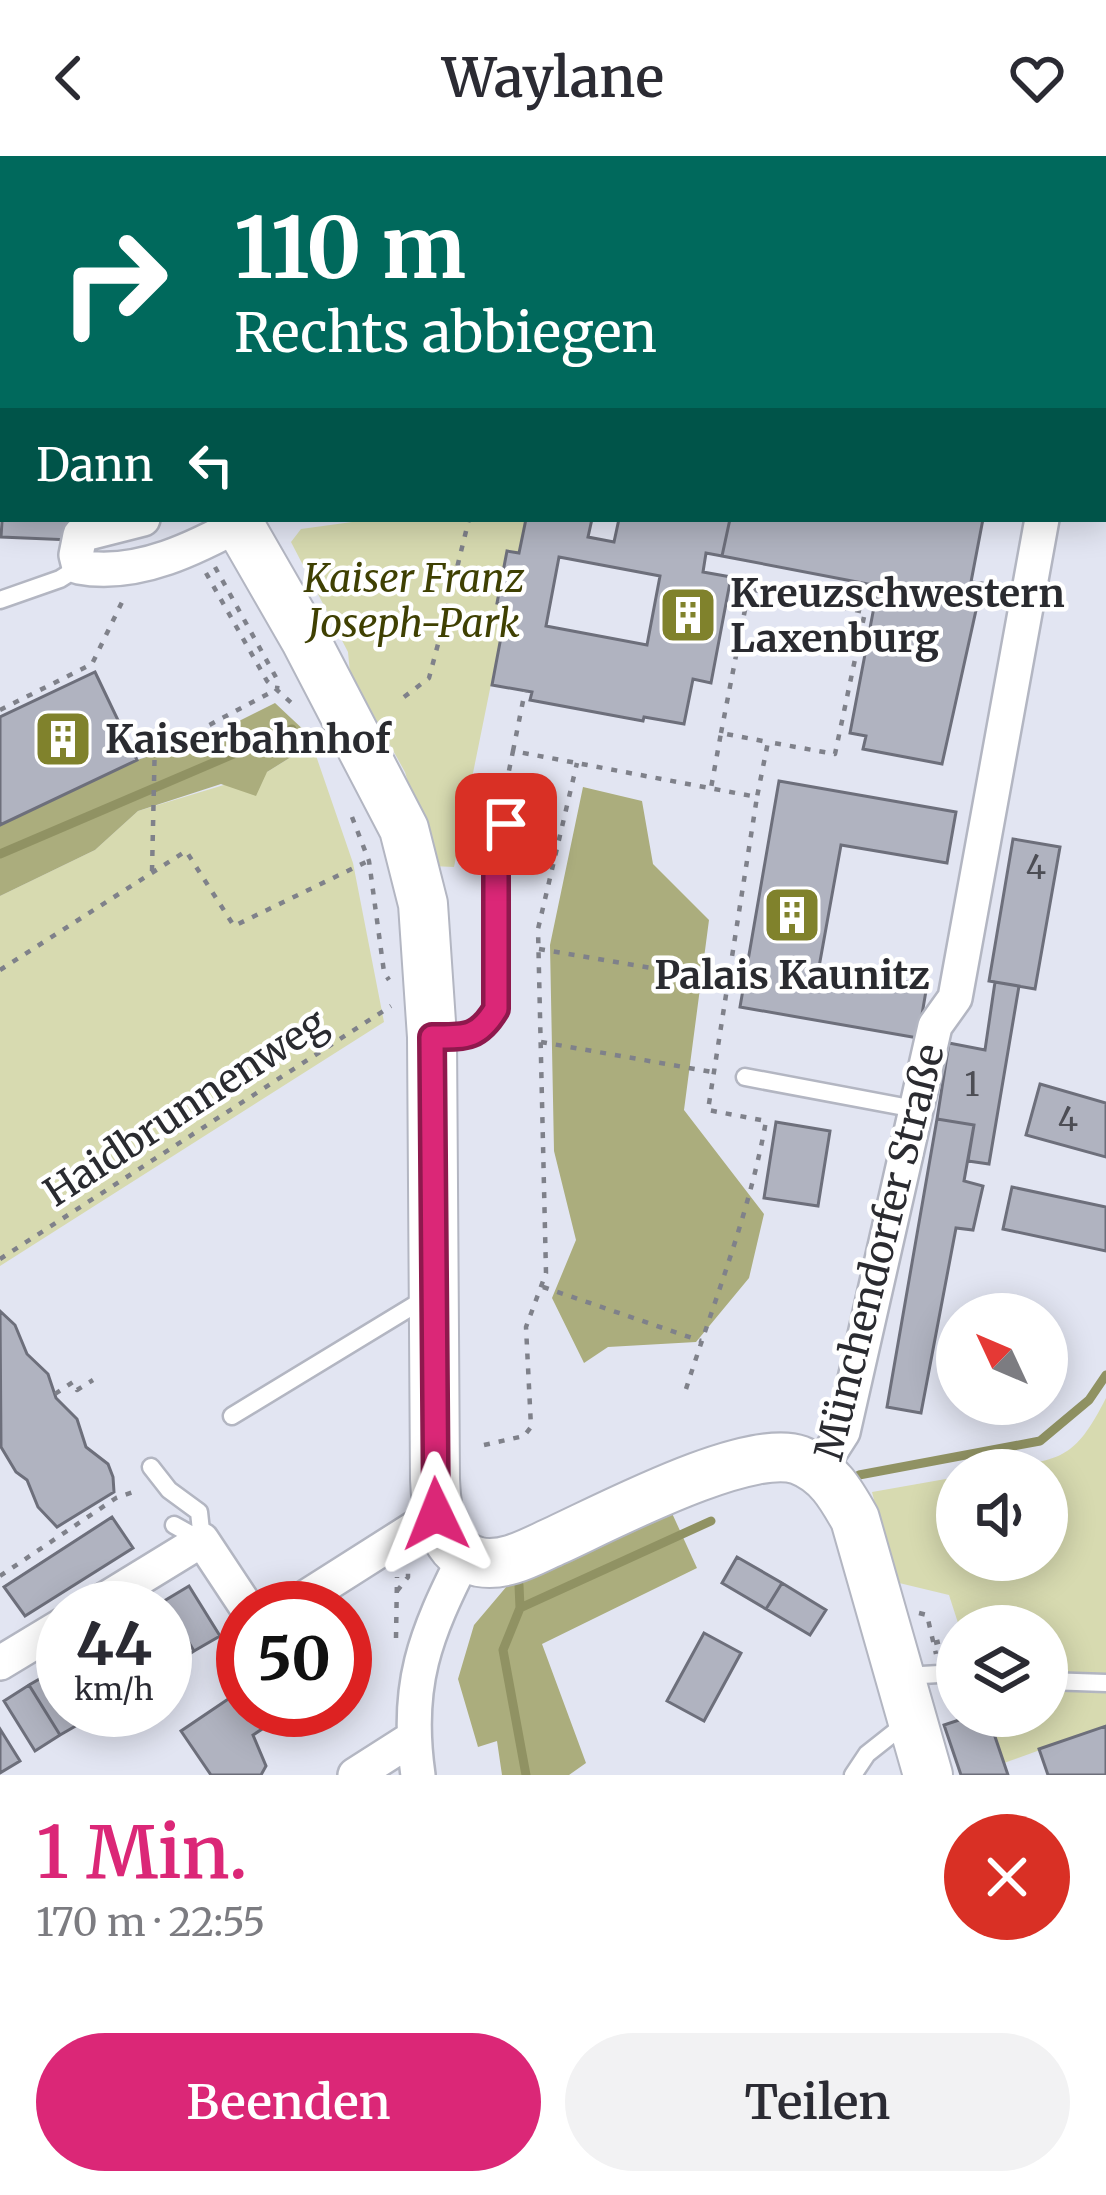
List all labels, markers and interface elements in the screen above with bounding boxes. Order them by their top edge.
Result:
text: Waylane [442,44,664,112]
icon: back [36,45,102,111]
icon: heart [1004,45,1070,111]
text: 110 m [234,195,466,301]
icon: right [36,204,192,360]
text: Rechts abbiegen [234,299,657,367]
icon: left [178,432,244,498]
text: Dann [36,437,154,493]
park label: Kaiser Franz Joseph-Park [302,554,525,648]
place label: Kreuzschwestern Laxenburg [730,569,1065,663]
building icon: Kreuzschwestern Laxenburg [657,584,719,646]
building icon: Kaiserbahnhof [32,708,94,770]
place label: Kaiserbahnhof [105,715,392,764]
pin [455,773,557,875]
icon: arrive [473,791,539,857]
house number: 4 [1026,847,1046,888]
building icon: Palais Kaunitz [761,884,823,946]
place label: Palais Kaunitz [654,951,930,1000]
street label: Haidbrunnenweg [35,998,336,1217]
street label: Münchendorfer Straße [804,1039,955,1465]
house number: 1 [965,1064,980,1105]
house number: 4 [1058,1099,1078,1140]
north arrow [936,1293,1068,1425]
map controls [936,1293,1068,1737]
button: sound [936,1449,1068,1581]
position arrow [373,1451,499,1577]
speed limit sign: 50 [216,1581,372,1737]
button: layers [936,1605,1068,1737]
text: 44 [76,1606,152,1681]
text: km/h [74,1670,154,1708]
text: 1 Min. [36,1807,248,1898]
button: close [944,1814,1070,1940]
text: 170 m · 22:55 [36,1898,265,1947]
button: Beenden [36,2033,541,2171]
button: Teilen [565,2033,1070,2171]

